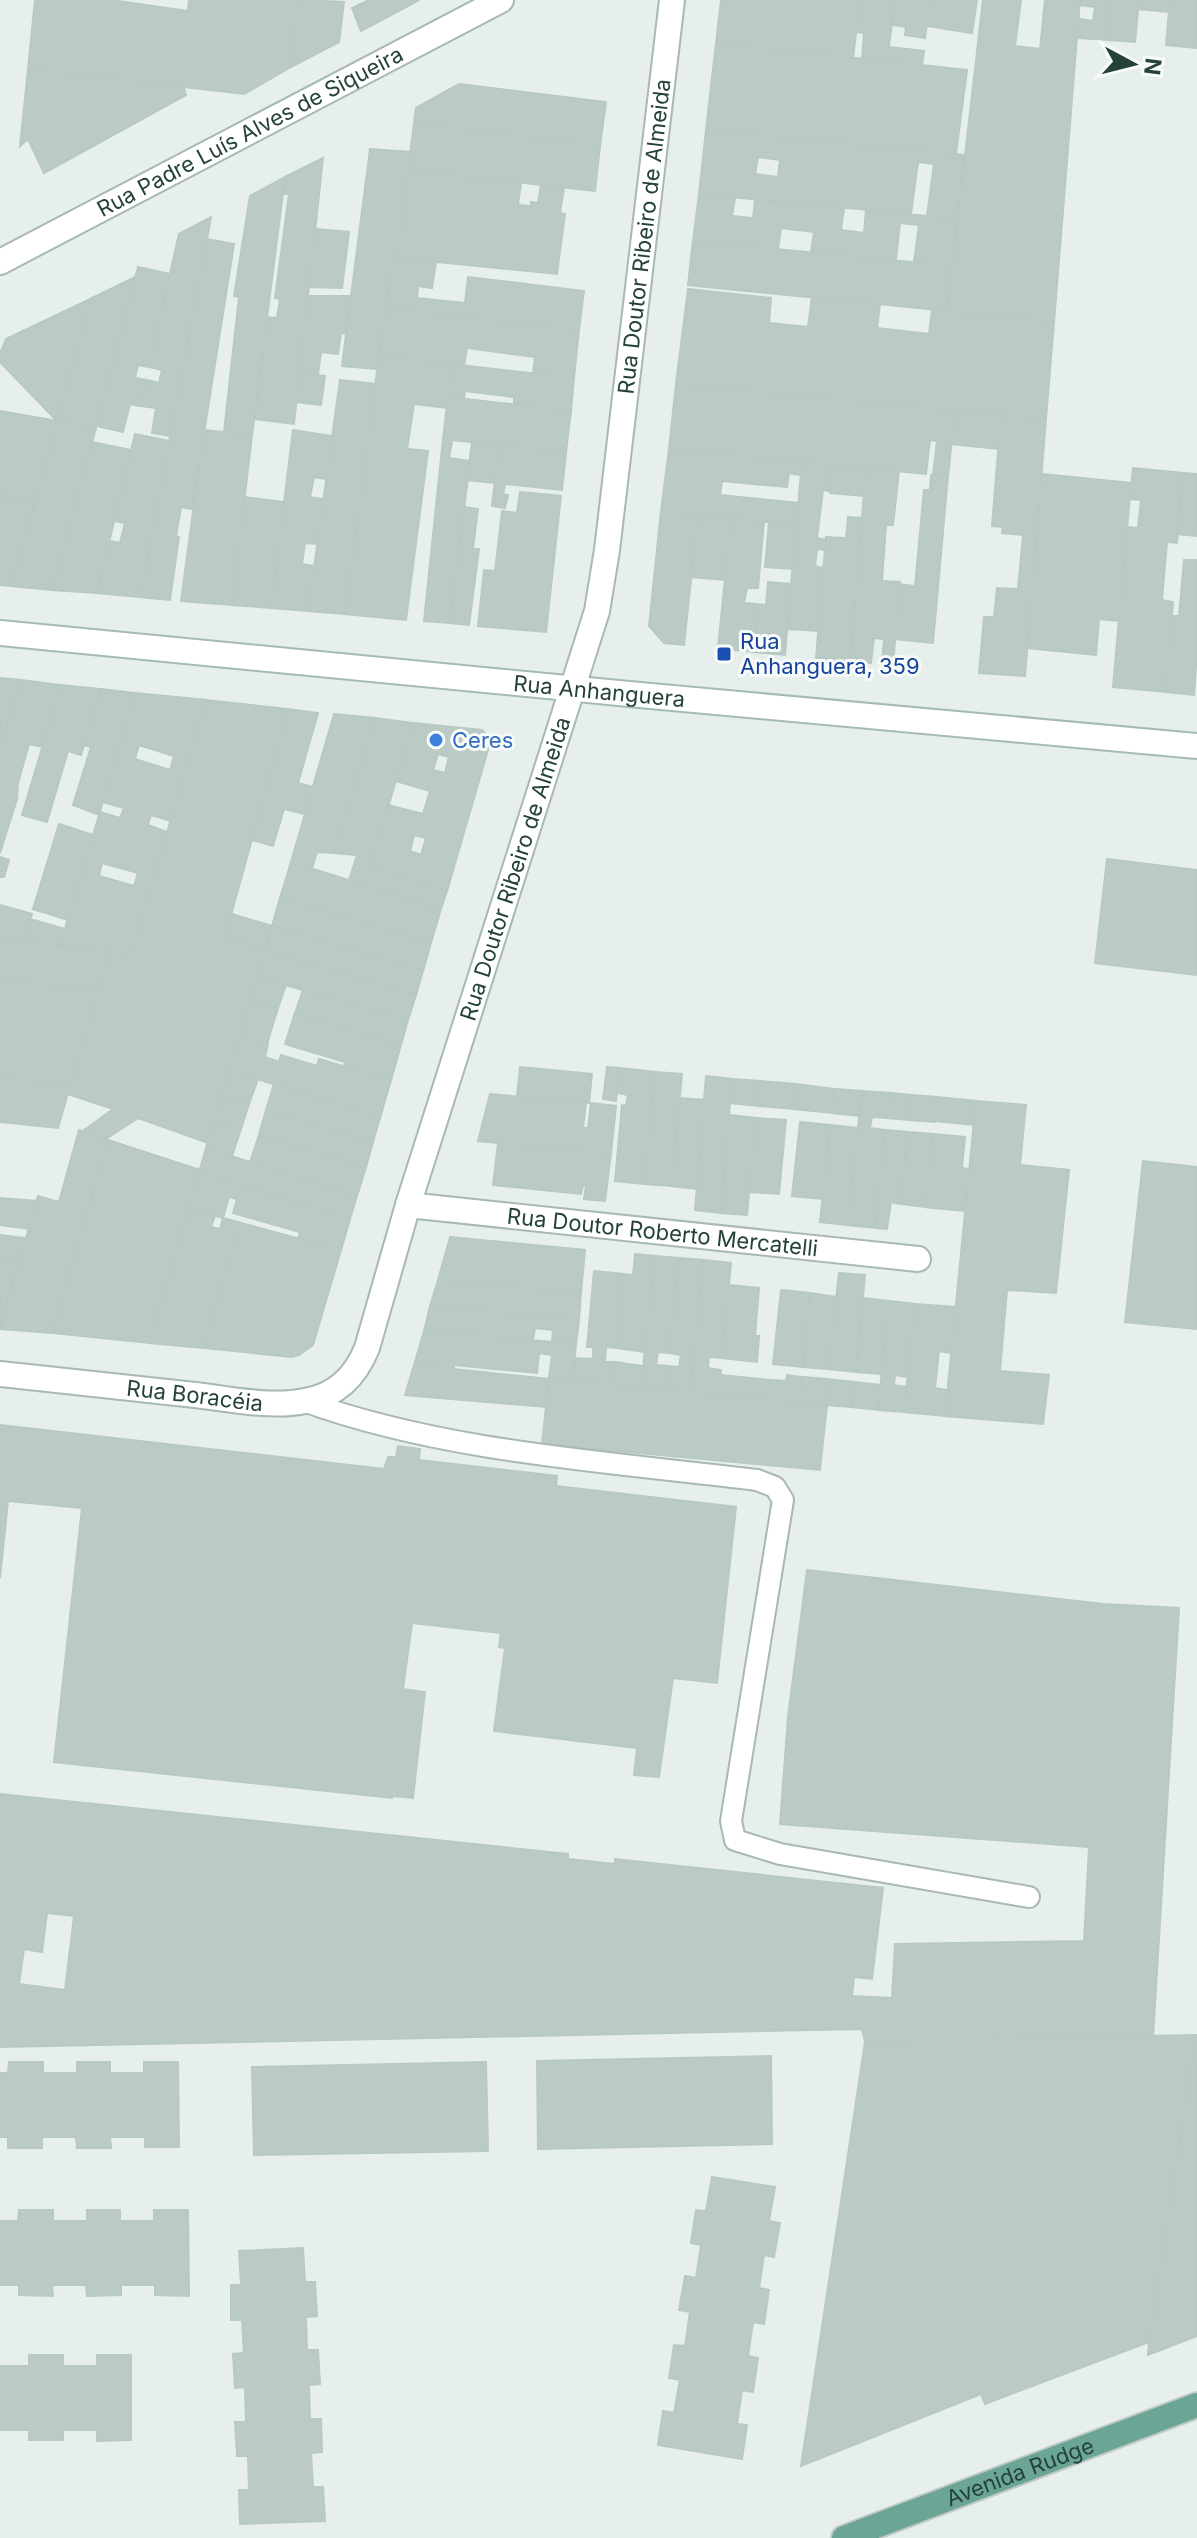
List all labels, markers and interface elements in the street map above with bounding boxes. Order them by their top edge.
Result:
north arrow [1093,24,1173,104]
street label: Rua Padre Luís Alves de Siqueira [92,41,407,222]
text: N [1139,57,1167,76]
street label: Rua Doutor Ribeiro de Almeida [613,77,676,396]
place label: Rua Anhanguera, 359 [740,628,920,679]
marker: Rua Anhanguera, 359 [715,645,733,663]
street label: Rua Anhanguera [512,670,686,712]
street label: Rua Doutor Ribeiro de Almeida [455,714,575,1024]
place label: Ceres [452,727,513,753]
marker: Ceres [427,731,445,749]
street label: Rua Doutor Roberto Mercatelli [506,1203,819,1261]
street label: Rua Boracéia [125,1375,264,1416]
street label: Avenida Rudge [942,2432,1097,2511]

